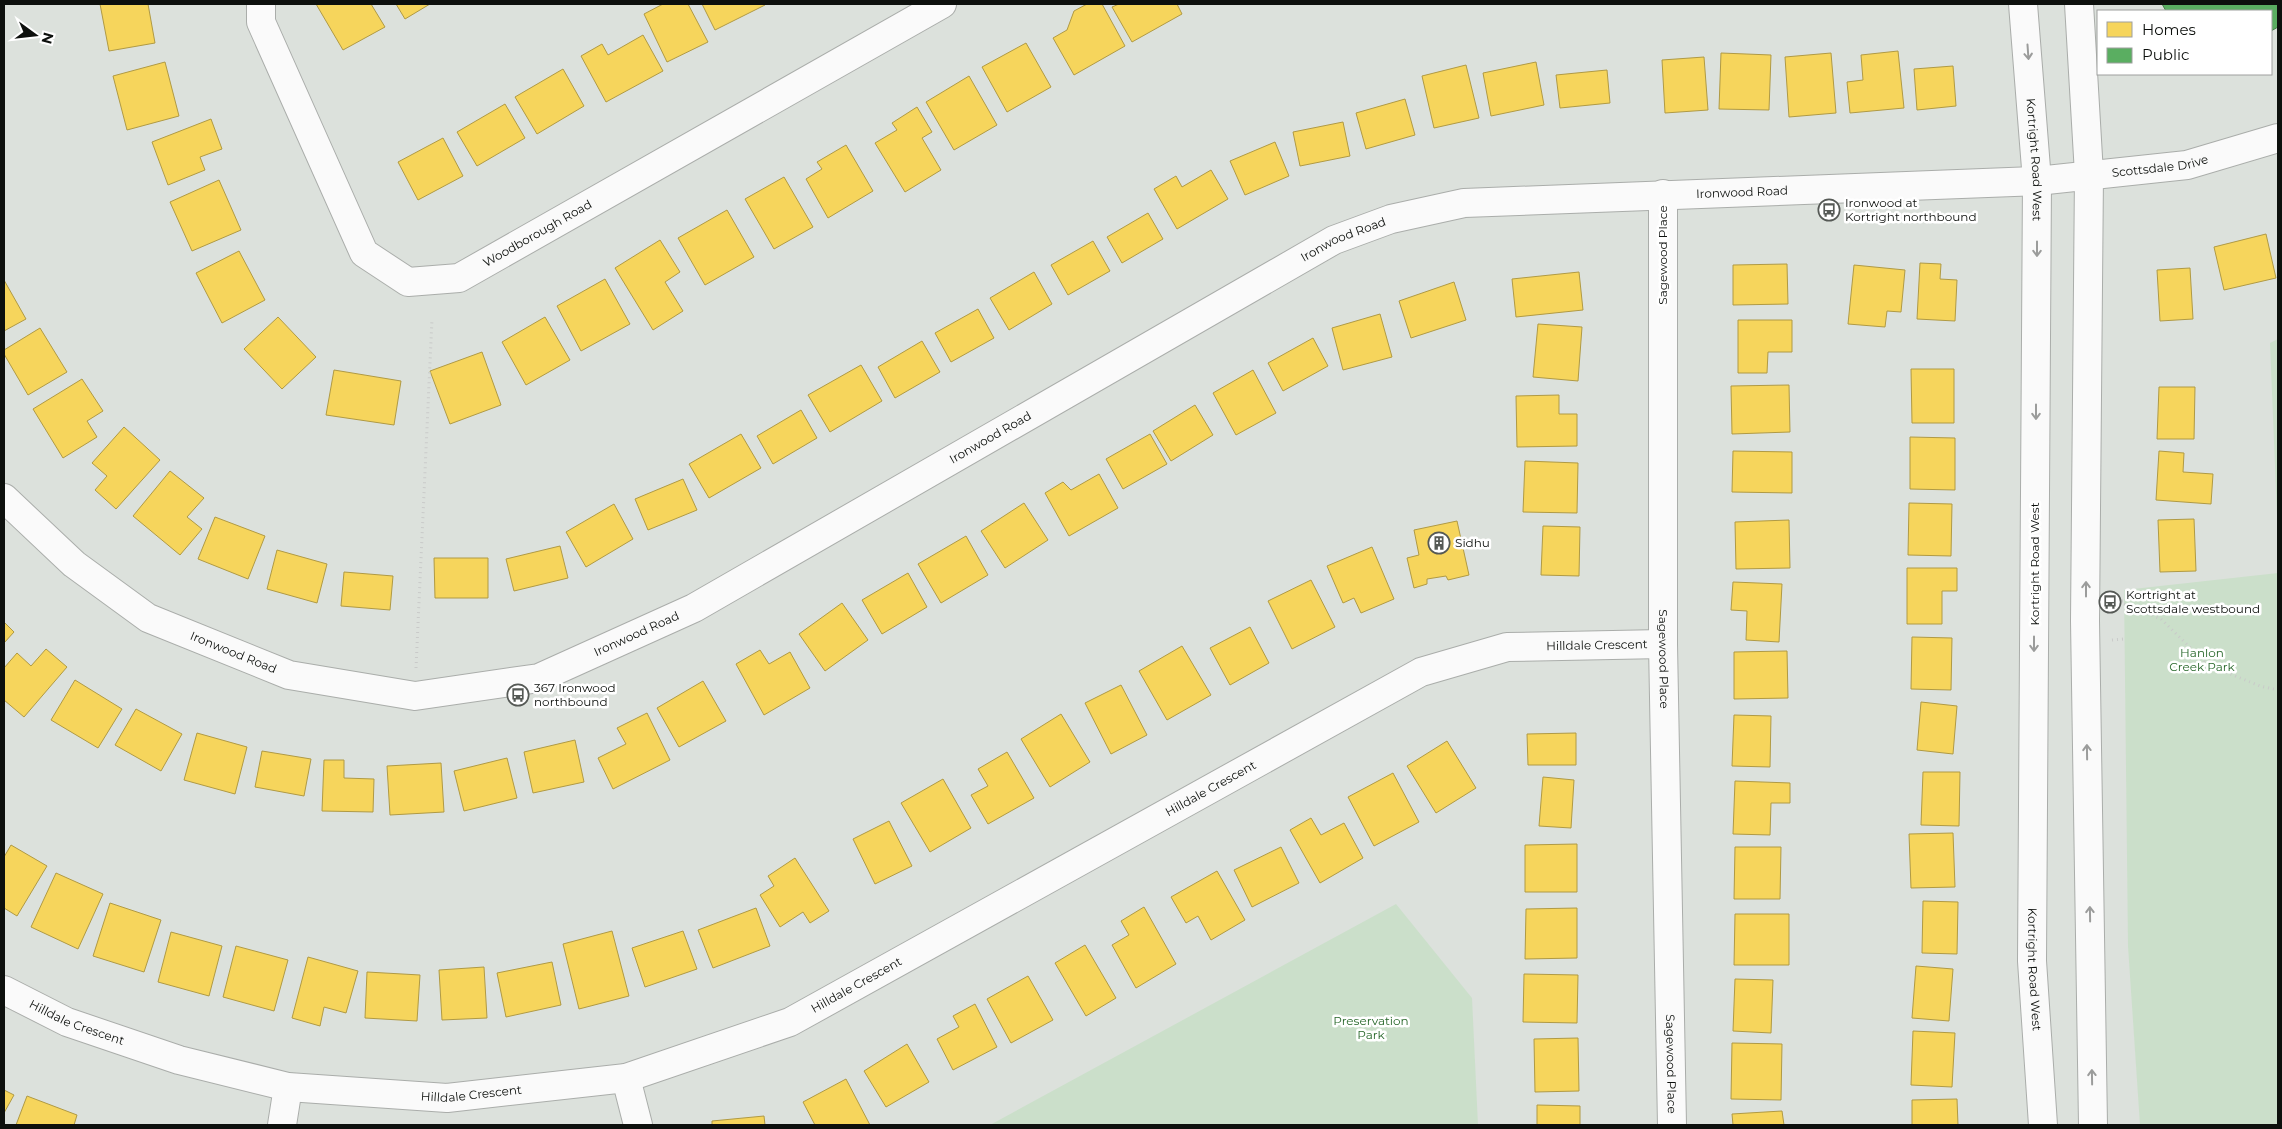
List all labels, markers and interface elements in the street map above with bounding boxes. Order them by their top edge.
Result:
north arrow [10,10,60,60]
legend [2097,10,2272,75]
text: Homes [2142,20,2196,39]
text: N [37,31,58,46]
one-way arrow [2023,44,2032,60]
text: Public [2142,45,2190,64]
street label: Kortright Road West [2023,97,2045,221]
street label: Scottsdale Drive [2111,151,2210,180]
street label: Ironwood Road [1696,183,1788,201]
place label: Ironwood at Kortright northbound [1845,195,1977,224]
street label: Woodborough Road [480,196,594,270]
bus stop icon: Ironwood at Kortright northbound [1817,198,1841,222]
street label: Sagewood Place [1655,205,1670,305]
street label: Ironwood Road [1298,214,1388,265]
one-way arrow [2032,241,2042,257]
one-way arrow [2031,404,2041,420]
street label: Ironwood Road [947,408,1034,467]
street label: Kortright Road West [2027,502,2042,626]
building icon: Sidhu [1427,531,1451,555]
place label: Sidhu [1455,535,1490,550]
one-way arrow [2081,581,2091,598]
place label: Kortright at Scottsdale westbound [2126,587,2260,616]
bus stop icon: Kortright at Scottsdale westbound [2098,590,2122,614]
street label: Ironwood Road [591,608,681,659]
street label: Sagewood Place [1656,609,1672,709]
street label: Ironwood Road [188,628,279,676]
street label: Hilldale Crescent [1546,636,1648,653]
one-way arrow [2029,636,2039,652]
park label: Hanlon Creek Park [2169,645,2236,674]
place label: 367 Ironwood northbound [534,680,616,709]
bus stop icon: 367 Ironwood northbound [506,683,530,707]
one-way arrow [2083,744,2092,760]
street label: Hilldale Crescent [1162,757,1259,819]
one-way arrow [2085,906,2095,922]
street label: Kortright Road West [2025,908,2045,1031]
street label: Hilldale Crescent [808,953,904,1016]
street label: Hilldale Crescent [27,996,127,1048]
park label: Preservation Park [1333,1013,1409,1042]
street label: Sagewood Place [1663,1014,1680,1114]
one-way arrow [2087,1069,2097,1085]
street label: Hilldale Crescent [420,1082,523,1105]

